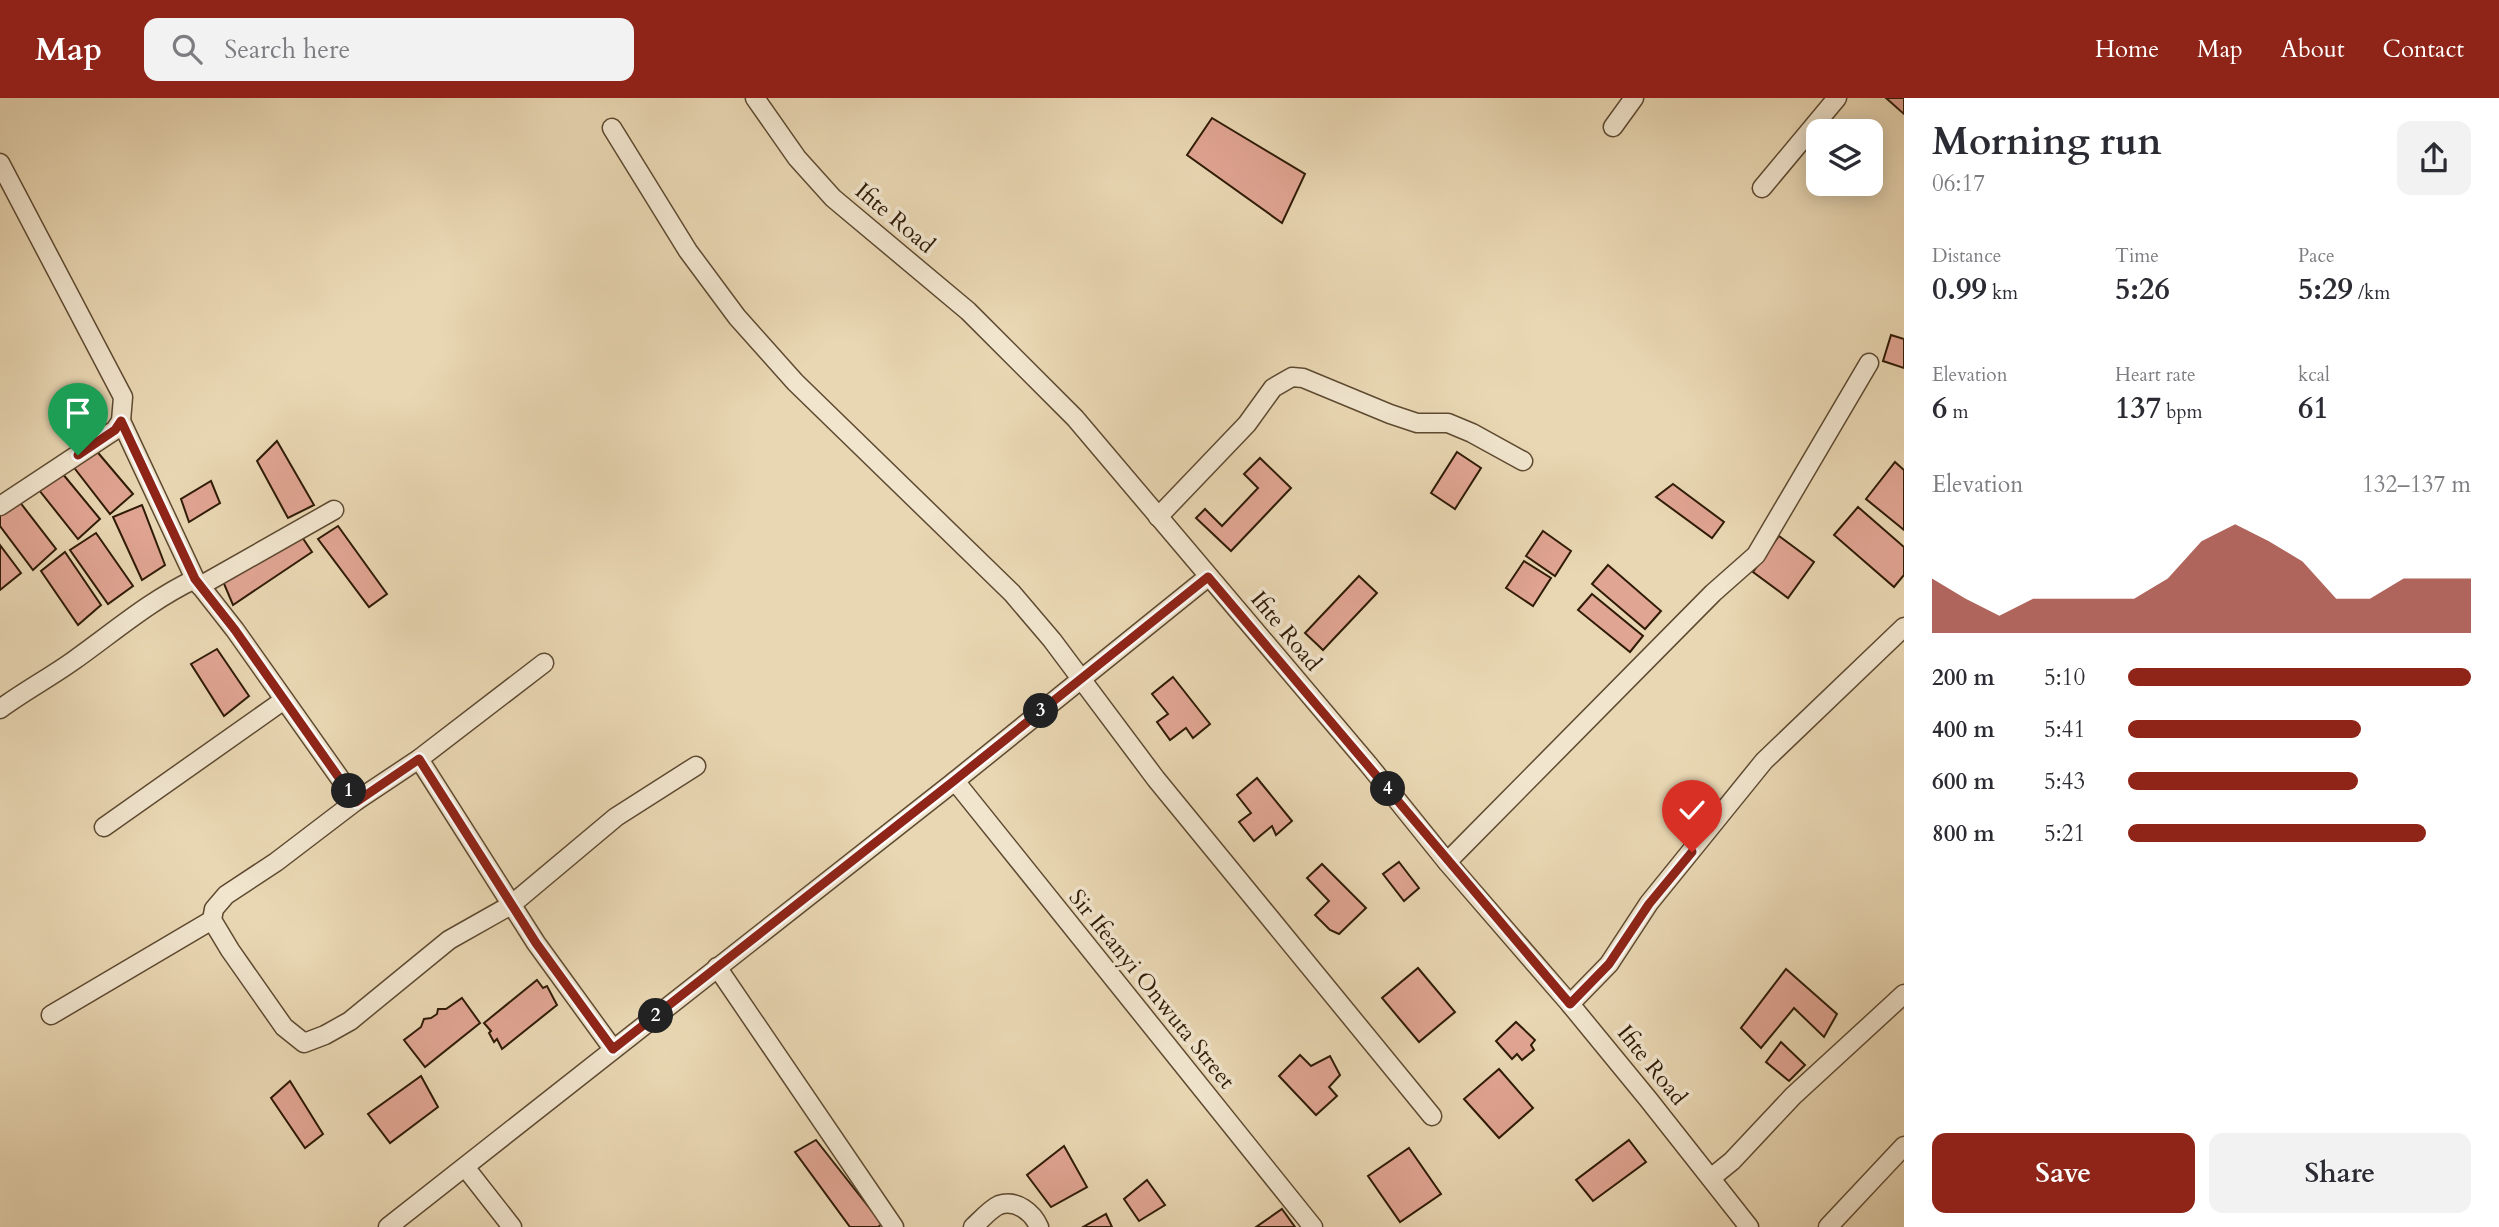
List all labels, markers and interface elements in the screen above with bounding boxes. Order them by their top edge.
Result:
search box [144,18,634,81]
text: Map [35,27,102,72]
icon: search [168,30,206,68]
text: Search here [224,32,350,67]
text: Home [2095,33,2159,66]
text: Map [2197,33,2243,66]
text: About [2281,33,2345,66]
text: Contact [2383,33,2464,66]
text: Morning run [1932,116,2162,168]
map controls [1806,119,1883,196]
button: layers [1806,119,1883,196]
button: share [2397,121,2471,195]
text: 06:17 [1932,168,1985,199]
street label: Ifite Road [849,176,942,261]
text: Distance [1932,243,2001,269]
text: Time [2115,243,2159,269]
text: Pace [2298,243,2335,269]
text: 0.99 [1932,269,1987,310]
text: 5:26 [2115,269,2170,310]
text: 5:29 [2298,269,2353,310]
text: km [1987,280,2018,306]
text: /km [2353,280,2390,306]
text: Elevation [1932,362,2007,388]
text: Heart rate [2115,362,2196,388]
text: kcal [2298,362,2330,388]
pin [48,383,108,455]
text: 6 [1932,388,1947,429]
text: 137 [2115,388,2161,429]
text: 61 [2298,388,2329,429]
icon: arrive [59,394,97,432]
text: m [1947,399,1969,425]
text: bpm [2161,399,2203,425]
text: Elevation [1932,469,2023,500]
text: 132–137 m [2362,469,2471,500]
street label: Ifite Road [1244,585,1329,678]
text: 200 m [1932,662,1995,693]
text: 5:10 [2044,662,2085,693]
pin: 3 [1024,694,1058,728]
text: 3 [1036,697,1045,723]
text: 400 m [1932,714,1995,745]
text: 5:41 [2044,714,2085,745]
text: 600 m [1932,766,1995,797]
text: 5:43 [2044,766,2085,797]
pin: 4 [1370,772,1406,806]
pin: 1 [332,774,366,808]
text: 4 [1383,775,1392,801]
text: 1 [344,777,353,803]
pin [1662,780,1722,852]
icon: check [1673,791,1711,829]
text: 800 m [1932,818,1995,849]
text: 5:21 [2044,818,2085,849]
street label: Sir Ifeanyi Onwuta Street [1062,883,1242,1095]
pin: 2 [638,998,674,1034]
text: 2 [651,1002,660,1028]
street label: Ifite Road [1610,1018,1694,1112]
button: Save [1932,1133,2195,1213]
button: Share [2209,1133,2471,1213]

